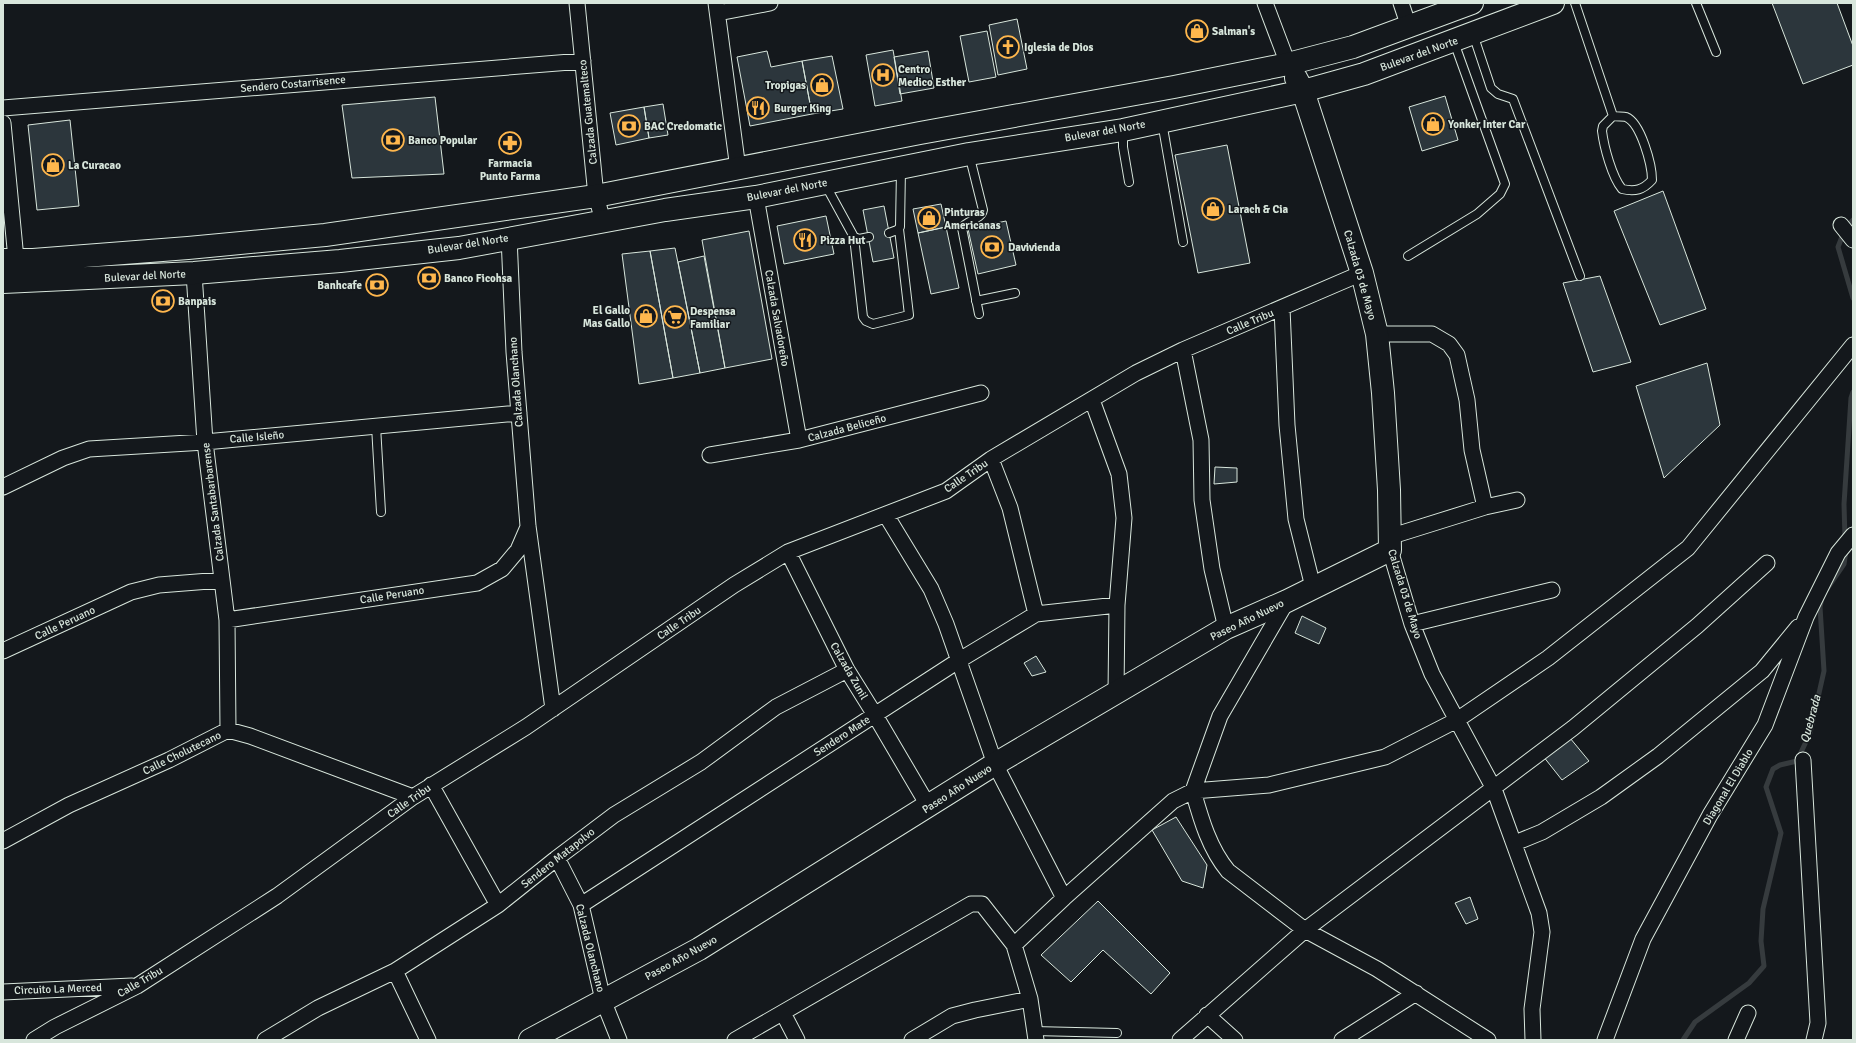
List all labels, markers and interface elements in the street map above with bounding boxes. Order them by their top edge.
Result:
shop icon: Salman's [1184,18,1210,44]
place label: Salman's [1212,25,1255,38]
church icon: Iglesia de Dios [995,34,1021,60]
street label: Bulevar del Norte [1378,34,1460,74]
place label: Iglesia de Dios [1024,41,1094,54]
street label: Calzada Guatemalteco [576,59,600,165]
hospital icon: Centro Medico Esther [870,62,896,88]
place label: Centro Medico Esther [898,63,967,89]
shop icon: Tropigas [809,72,835,98]
street label: Sendero Costarrisence [240,73,346,95]
place label: Tropigas [765,79,806,92]
restaurant icon: Burger King [745,95,771,121]
place label: Burger King [774,102,831,115]
shop icon: Yonker Inter Car [1420,111,1446,137]
bank icon: BAC Credomatic [616,113,642,139]
street label: Bulevar del Norte [1064,117,1146,145]
place label: Yonker Inter Car [1447,118,1526,131]
place label: BAC Credomatic [644,120,722,133]
bank icon: Banco Popular [380,127,406,153]
pharmacy icon: Farmacia Punto Farma [497,130,523,156]
place label: Banco Popular [408,134,478,147]
shop icon: La Curacao [40,152,66,178]
place label: Farmacia Punto Farma [480,157,541,183]
place label: La Curacao [68,159,121,172]
street label: Bulevar del Norte [746,176,828,204]
shop icon: Larach & Cia [1200,196,1226,222]
place label: Larach & Cia [1228,203,1288,216]
shop icon: Pinturas Americanas [916,205,942,231]
place label: Pinturas Americanas [944,206,1001,232]
restaurant icon: Pizza Hut [792,227,818,253]
street label: Calzada 03 de Mayo [1341,229,1379,322]
street label: Bulevar del Norte [427,231,509,257]
place label: Pizza Hut [820,234,865,247]
bank icon: Davivienda [979,234,1005,260]
place label: Davivienda [1008,241,1061,254]
bank icon: Banco Ficohsa [416,265,442,291]
street label: Bulevar del Norte [104,267,186,285]
street label: Calzada Salvadoreño [762,269,792,368]
bank icon: Banhcafe [364,272,390,298]
place label: Banco Ficohsa [444,272,513,285]
place label: Banhcafe [317,279,363,292]
bank icon: Banpais [150,288,176,314]
place label: Banpais [178,295,216,308]
shop icon: El Gallo Mas Gallo [633,303,659,329]
place label: El Gallo Mas Gallo [583,304,630,330]
supermarket icon: Despensa Familiar [662,304,688,330]
place label: Despensa Familiar [690,305,736,331]
street label: Calle Tribu [1224,306,1276,338]
street label: Calzada Olanchano [506,336,526,428]
street label: Calzada Beliceño [806,411,888,445]
street label: Calle Isleño [229,428,285,446]
street label: Calzada Santabarbarense [199,442,227,562]
street label: Calle Tribu [942,457,990,495]
street label: Calzada 03 de Mayo [1385,548,1425,641]
street label: Calle Peruano [359,583,425,607]
street label: Paseo Año Nuevo [1208,596,1286,643]
street label: Calle Peruano [33,603,98,643]
street label: Calle Tribu [655,604,703,642]
street label: Calzada Zunil [827,640,871,702]
water label: Quebrada [1797,692,1825,745]
street label: Sendero Mate [811,713,873,759]
street label: Calle Cholutecano [141,728,224,778]
street label: Diagonal El Diablo [1700,746,1756,827]
street label: Paseo Año Nuevo [920,762,994,816]
street label: Calle Tribu [385,781,433,821]
street label: Sendero Matapolvo [519,825,598,891]
street label: Calzada Olanchano [573,903,607,994]
street label: Paseo Año Nuevo [643,933,720,983]
street label: Calle Tribu [115,964,165,1000]
street label: Circuito La Merced [14,981,102,997]

